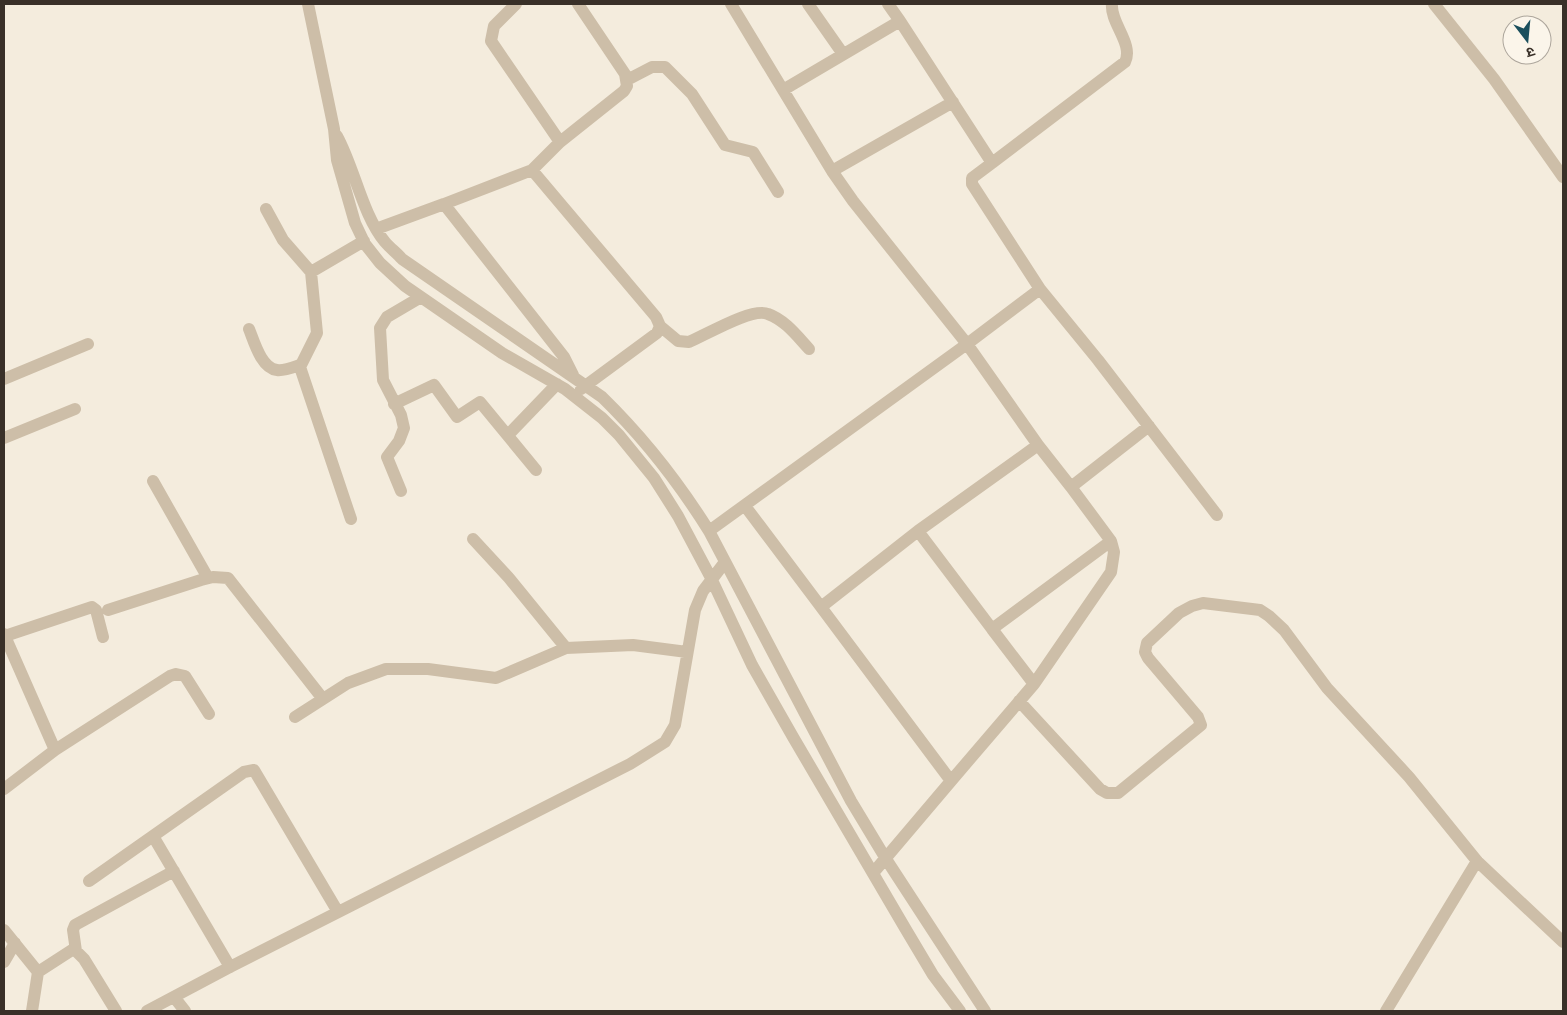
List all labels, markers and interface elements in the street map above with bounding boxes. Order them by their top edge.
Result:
north arrow [1502,15,1552,65]
text: उ [1523,43,1537,63]

